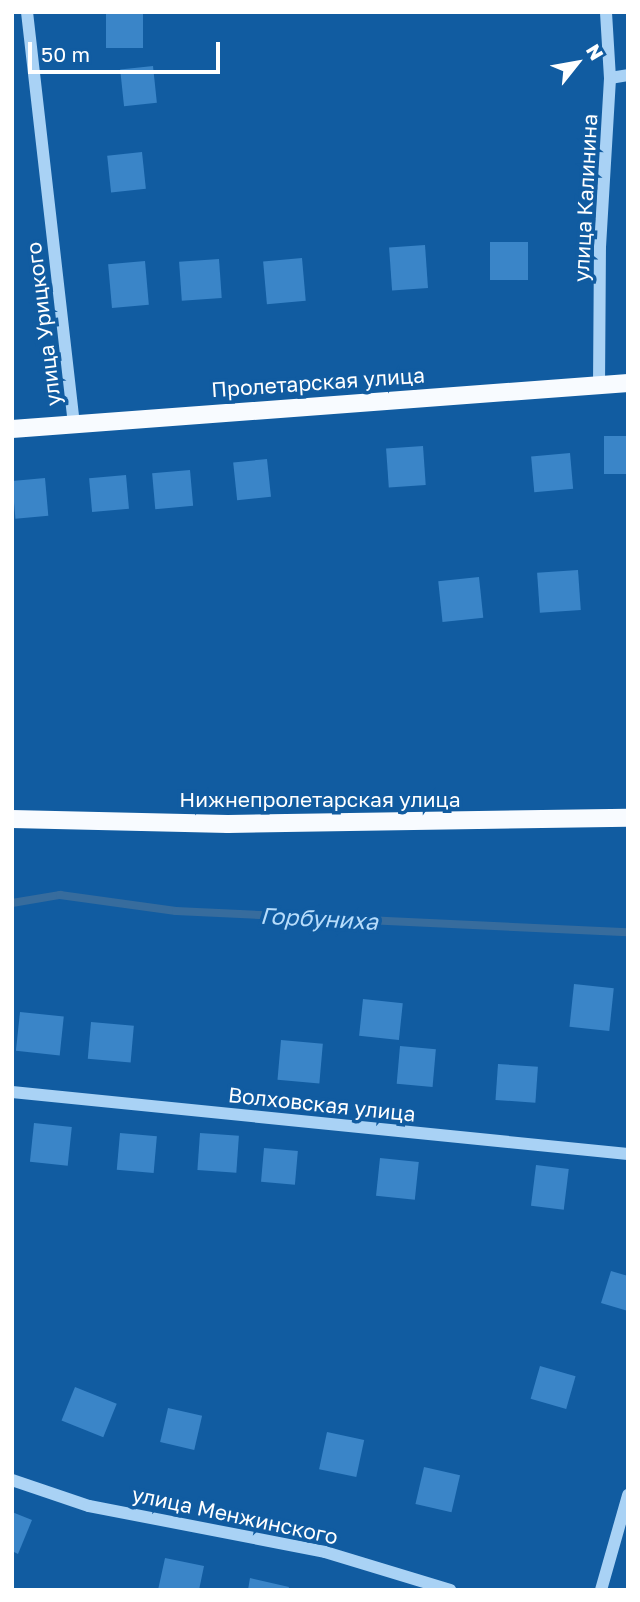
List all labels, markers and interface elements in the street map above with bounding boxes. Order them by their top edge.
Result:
scale bar [32,28,224,72]
north arrow [542,28,612,98]
text: N [582,40,609,64]
text: 50 m [41,41,90,67]
street label: улица Калинина [568,113,602,283]
street label: улица Урицкого [20,241,66,407]
street label: Пролетарская улица [210,362,426,402]
street label: Нижнепролетарская улица [179,786,461,812]
water label: Горбуниха [259,901,379,935]
street label: Волховская улица [227,1082,417,1126]
street label: улица Менжинского [130,1481,340,1549]

